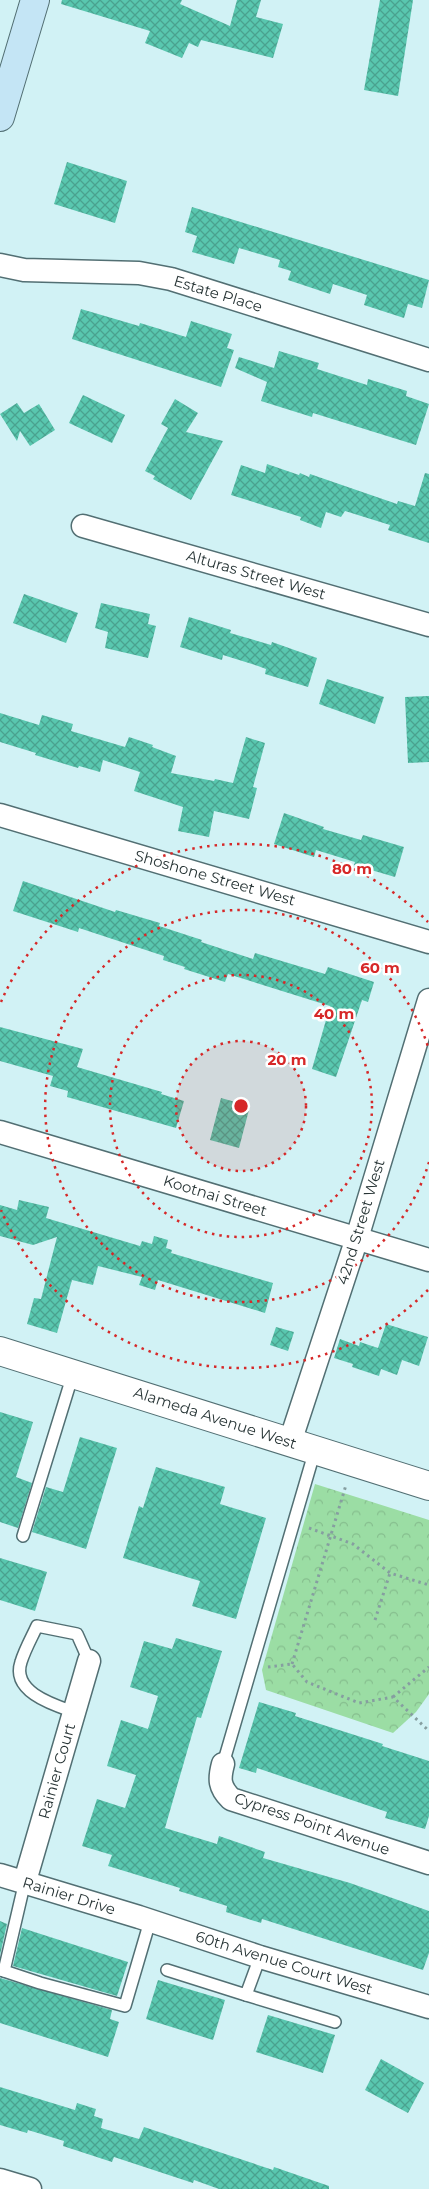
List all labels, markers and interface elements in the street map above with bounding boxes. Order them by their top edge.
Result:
street label: Estate Place [172,271,265,316]
street label: Alturas Street West [184,546,328,603]
street label: Shoshone Street West [133,845,298,910]
text: 80 m [332,859,372,878]
text: 60 m [360,958,400,977]
text: 40 m [314,1004,354,1023]
text: 20 m [267,1050,307,1069]
centre of rings [232,1097,250,1115]
street label: 42nd Street West [332,1157,389,1287]
street label: Kootnai Street [161,1171,269,1220]
street label: Alameda Avenue West [131,1382,299,1453]
street label: Rainier Court [34,1721,79,1821]
street label: Cypress Point Avenue [232,1788,392,1859]
street label: Rainier Drive [20,1872,118,1919]
street label: 60th Avenue Court West [193,1926,375,1999]

